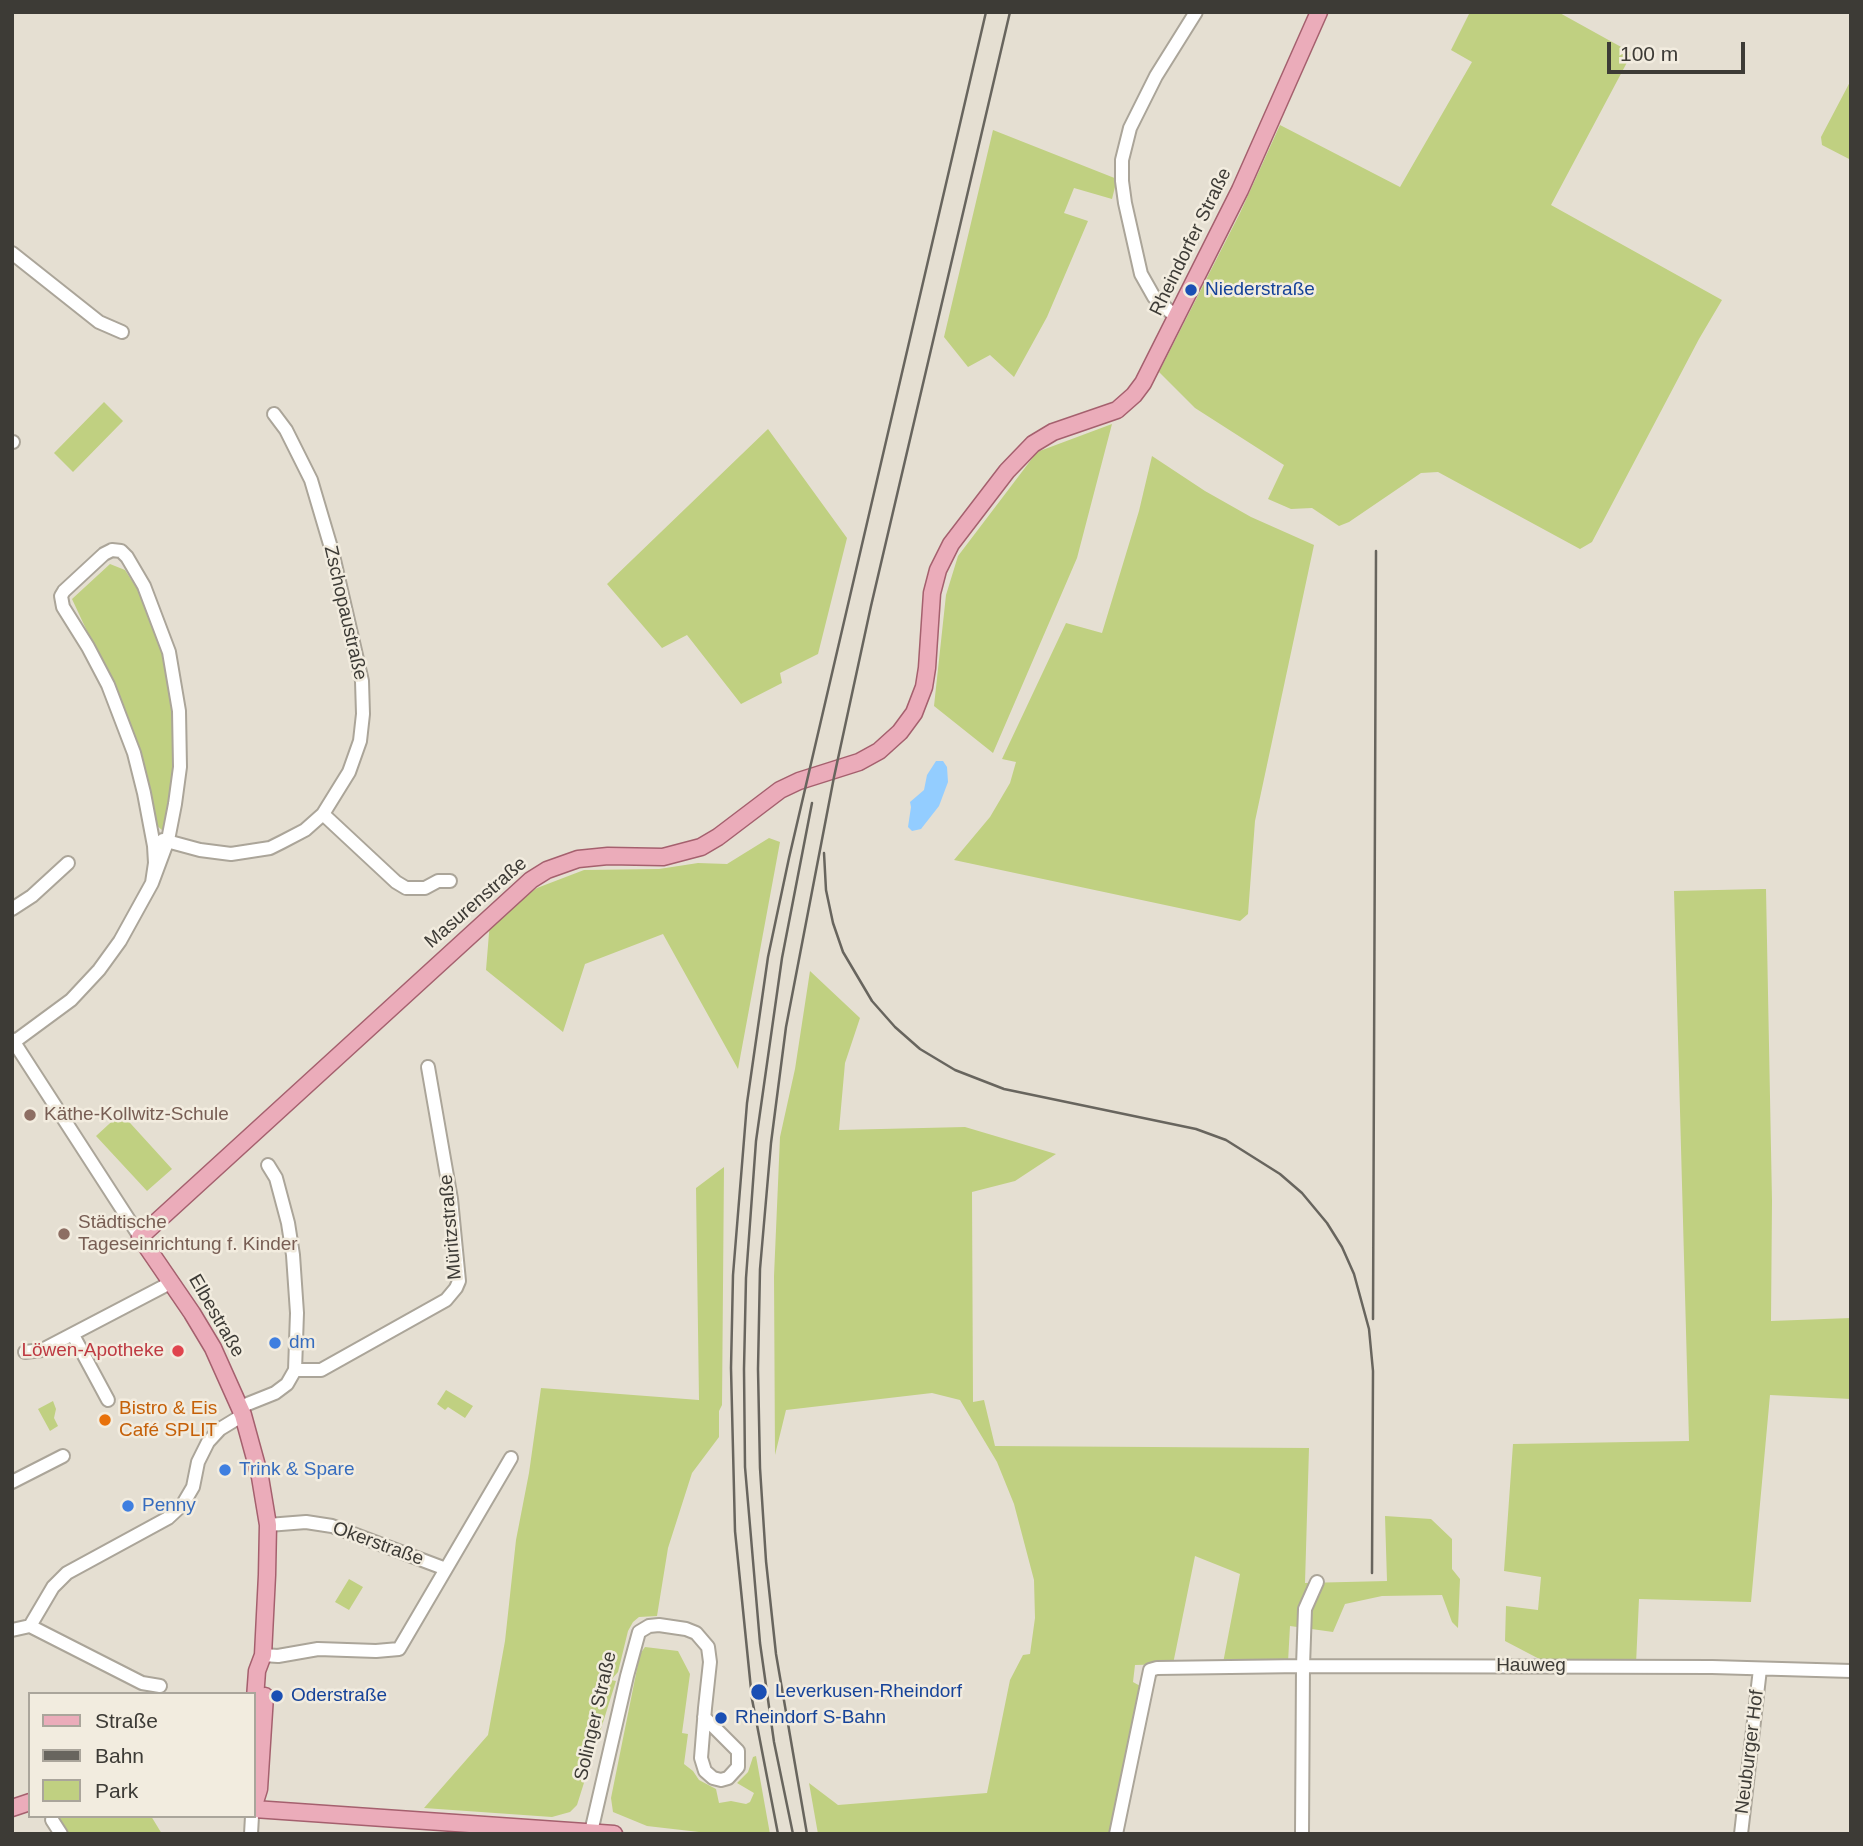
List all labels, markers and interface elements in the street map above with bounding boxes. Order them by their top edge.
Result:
scale bar [1611,28,1749,72]
text: 100 m [1620,42,1678,65]
street label: Rheindorfer Straße [1145,164,1237,320]
place label: Niederstraße [1205,279,1315,301]
marker: Niederstraße [1183,282,1199,298]
street label: Zschopaustraße [318,544,372,682]
street label: Masurenstraße [420,852,532,954]
place label: Käthe-Kollwitz-Schule [44,1104,229,1126]
marker: Käthe-Kollwitz-Schule [22,1107,38,1123]
street label: Müritzstraße [435,1173,467,1281]
place label: Städtische Tageseinrichtung f. Kinder [78,1212,298,1256]
marker: Städtische Tageseinrichtung f. Kinder [56,1226,72,1242]
street label: Elbestraße [183,1271,249,1361]
place label: dm [289,1332,315,1354]
marker: dm [267,1335,283,1351]
place label: Löwen-Apotheke [21,1340,164,1362]
marker: Löwen-Apotheke [170,1343,186,1359]
place label: Bistro & Eis Café SPLIT [119,1398,217,1442]
marker: Bistro & Eis Café SPLIT [97,1412,113,1428]
place label: Trink & Spare [239,1459,354,1481]
marker: Trink & Spare [217,1462,233,1478]
place label: Penny [142,1495,196,1517]
marker: Penny [120,1498,136,1514]
street label: Okerstraße [329,1517,427,1571]
street label: Solinger Straße [570,1649,622,1783]
street label: Hauweg [1496,1655,1566,1677]
place label: Leverkusen-Rheindorf [775,1681,962,1703]
marker: Leverkusen-Rheindorf [749,1682,769,1702]
place label: Oderstraße [291,1685,387,1707]
marker: Oderstraße [269,1688,285,1704]
street label: Neuburger Hof [1731,1689,1769,1815]
legend [28,1692,256,1818]
place label: Rheindorf S-Bahn [735,1707,886,1729]
text: Straße [95,1709,158,1732]
marker: Rheindorf S-Bahn [713,1710,729,1726]
text: Bahn [95,1744,144,1767]
text: Park [95,1779,138,1802]

